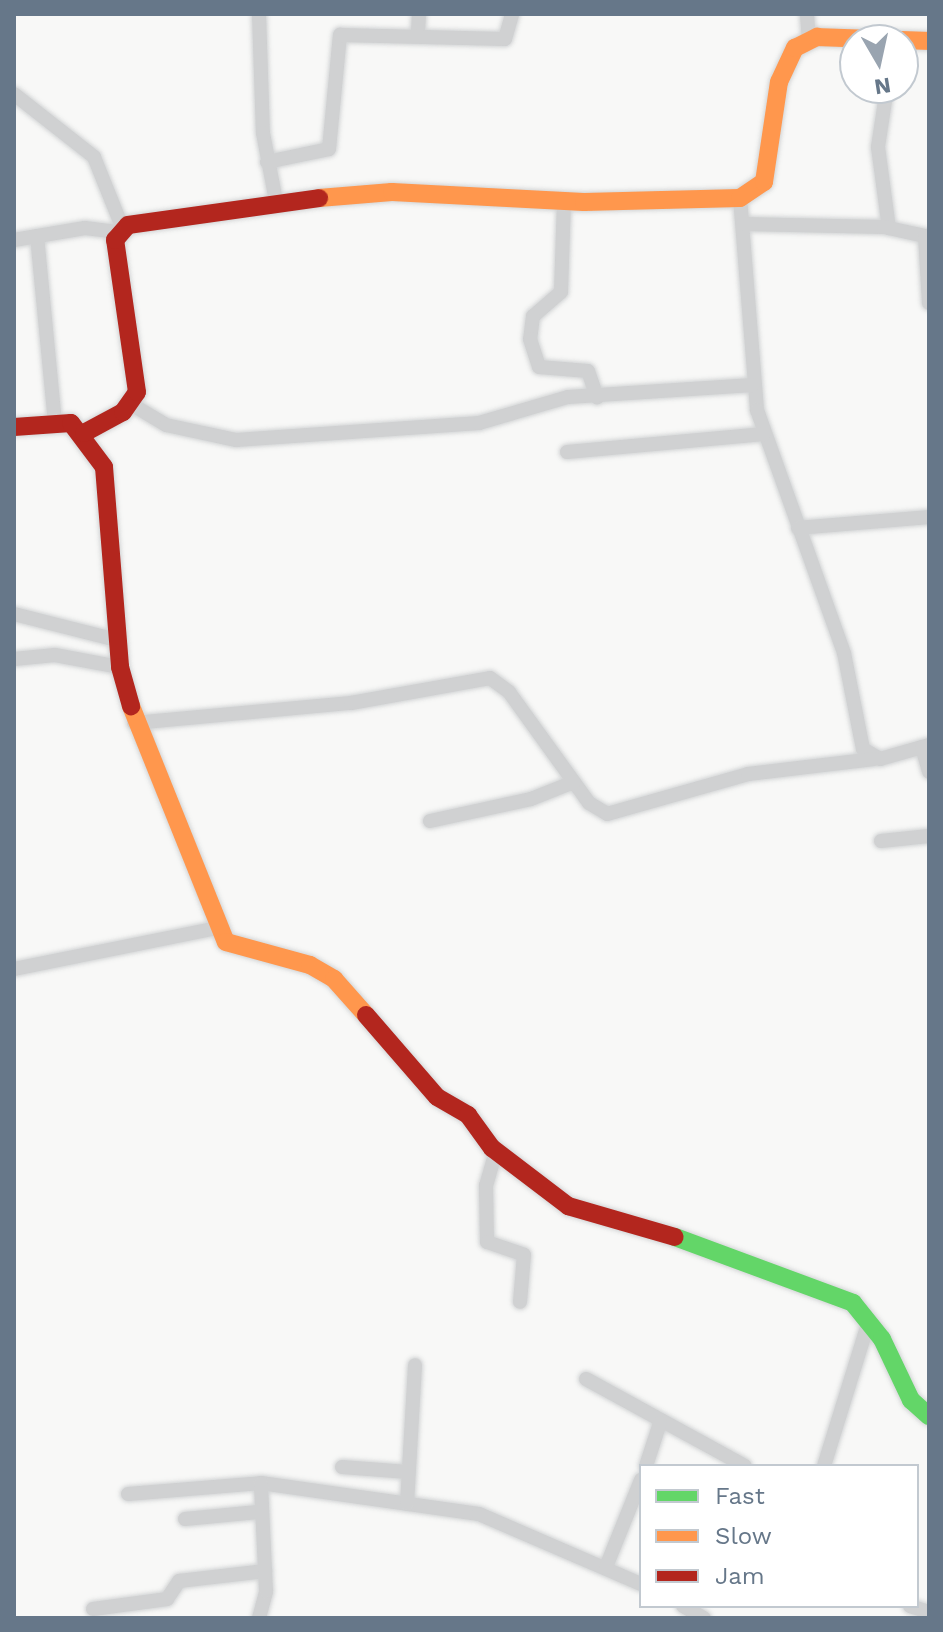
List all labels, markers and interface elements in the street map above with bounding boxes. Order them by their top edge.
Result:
north arrow [839,24,919,104]
text: N [873,73,893,100]
legend [639,1464,919,1608]
text: Fast [715,1482,765,1510]
text: Slow [715,1522,772,1550]
text: Jam [715,1562,765,1590]

